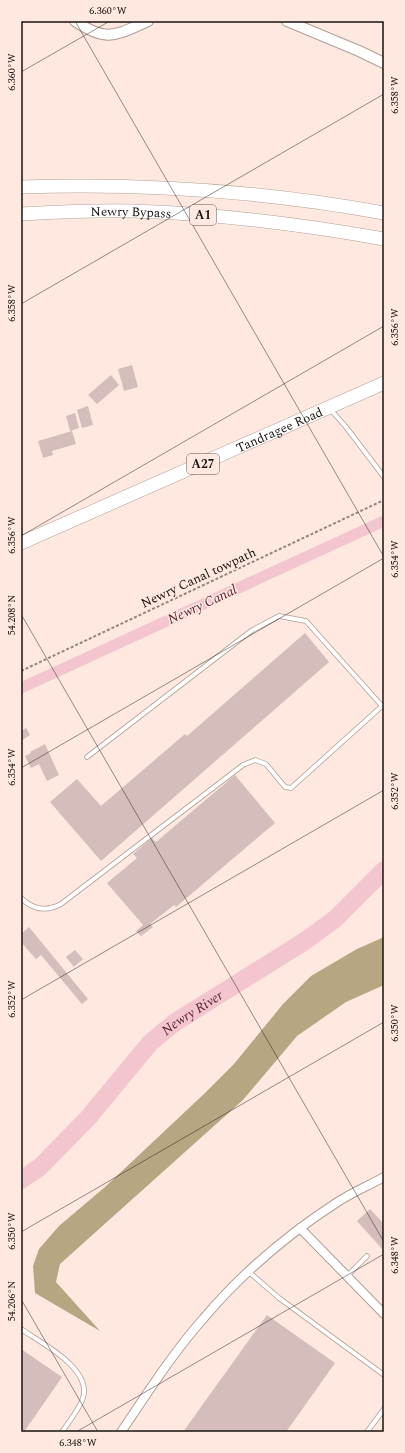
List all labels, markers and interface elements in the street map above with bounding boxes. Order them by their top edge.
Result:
text: 6.360°W [89,3,127,19]
text: 6.360°W [4,53,20,91]
text: 6.358°W [387,76,403,114]
street label: Newry Bypass [90,202,172,224]
road number: A1 [190,205,216,225]
text: 6.358°W [4,284,20,322]
text: 6.356°W [387,308,403,346]
street label: Tandragee Road [233,402,326,458]
road number: A27 [187,454,219,474]
text: 6.356°W [4,516,20,554]
text: 6.354°W [387,540,403,578]
street label: Newry Canal towpath [138,543,258,611]
water label: Newry Canal [165,581,239,627]
text: 54.208°N [4,595,20,635]
text: 6.354°W [4,748,20,786]
text: 6.352°W [387,772,403,810]
text: 6.352°W [4,980,20,1018]
water label: Newry River [157,985,227,1041]
text: 6.350°W [387,1004,403,1042]
text: 6.350°W [4,1212,20,1250]
text: 6.348°W [387,1236,403,1274]
text: 54.206°N [4,1281,20,1321]
text: 6.348°W [59,1435,97,1451]

